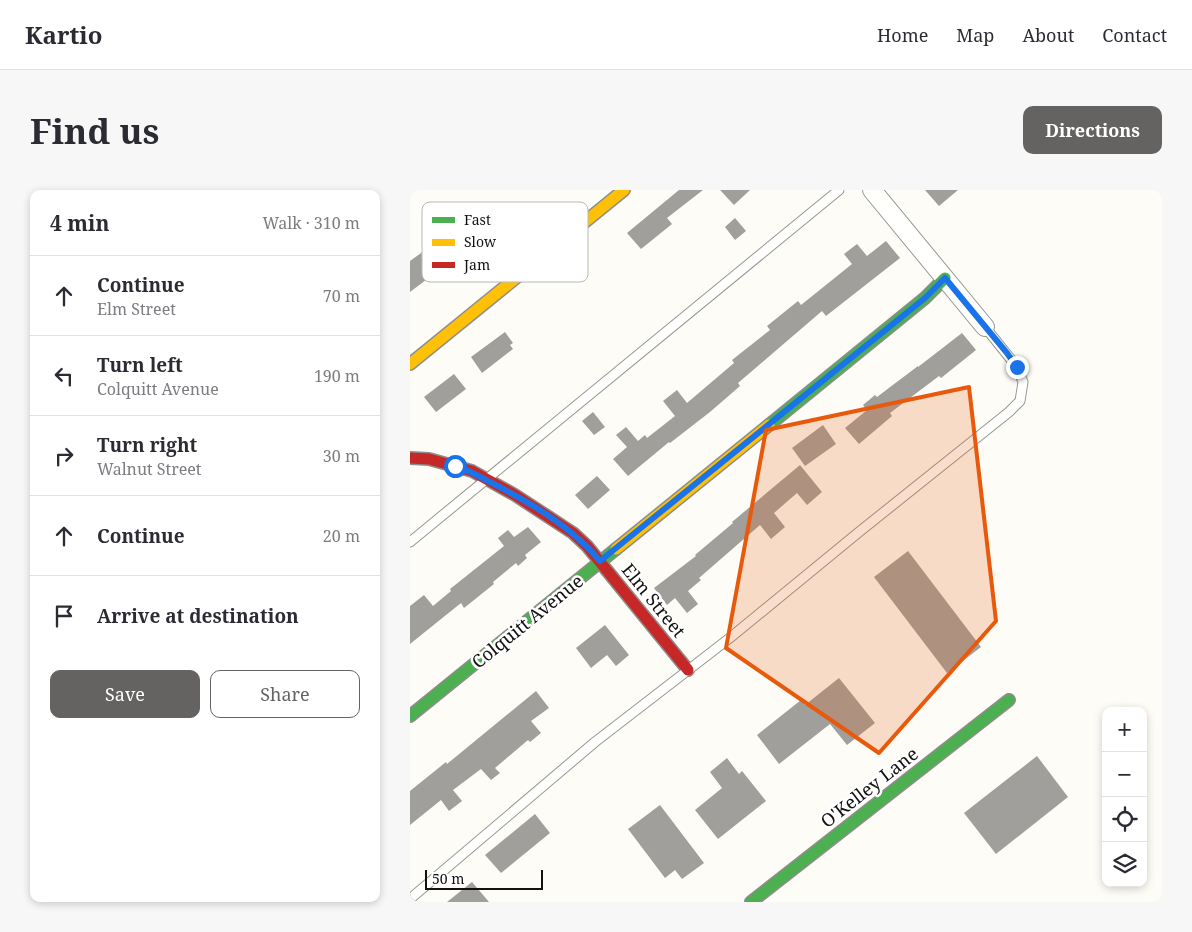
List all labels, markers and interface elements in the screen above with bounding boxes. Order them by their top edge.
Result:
text: Kartio [25,18,102,51]
text: Home [877,23,928,47]
text: Map [956,23,994,47]
text: About [1022,23,1074,47]
text: Contact [1102,23,1167,47]
button: Directions [1023,106,1162,154]
text: Find us [30,107,159,154]
legend [422,202,588,282]
text: 4 min [50,209,109,237]
text: Fast [464,210,491,229]
text: Walk · 310 m [263,212,360,234]
text: Slow [464,232,497,251]
text: Jam [463,255,490,274]
text: Continue [97,272,185,298]
icon: ahead [50,282,78,310]
text: 70 m [323,285,360,307]
text: Elm Street [97,298,176,320]
text: Turn left [97,352,183,378]
route end [1006,356,1029,379]
icon: left [50,362,78,390]
text: 190 m [314,365,360,387]
text: Colquitt Avenue [97,378,219,400]
text: Turn right [97,432,197,458]
icon: right [50,442,78,470]
text: 30 m [323,445,360,467]
route start [444,455,467,478]
text: Walnut Street [97,458,202,480]
icon: ahead [50,522,78,550]
text: Continue [97,523,185,549]
text: 20 m [323,525,360,547]
street label: Elm Street [617,558,691,642]
street label: Colquitt Avenue [466,569,588,673]
icon: arrive [50,602,78,630]
text: Arrive at destination [97,603,299,629]
button: Save [50,670,200,718]
button: Share [210,670,360,718]
map controls [1102,707,1147,887]
button: + [1102,707,1147,752]
street label: O'Kelley Lane [815,741,923,833]
button: − [1102,752,1147,797]
button: locate [1102,797,1147,842]
button: layers [1102,842,1147,887]
scale bar [425,867,542,890]
text: 50 m [432,869,465,888]

